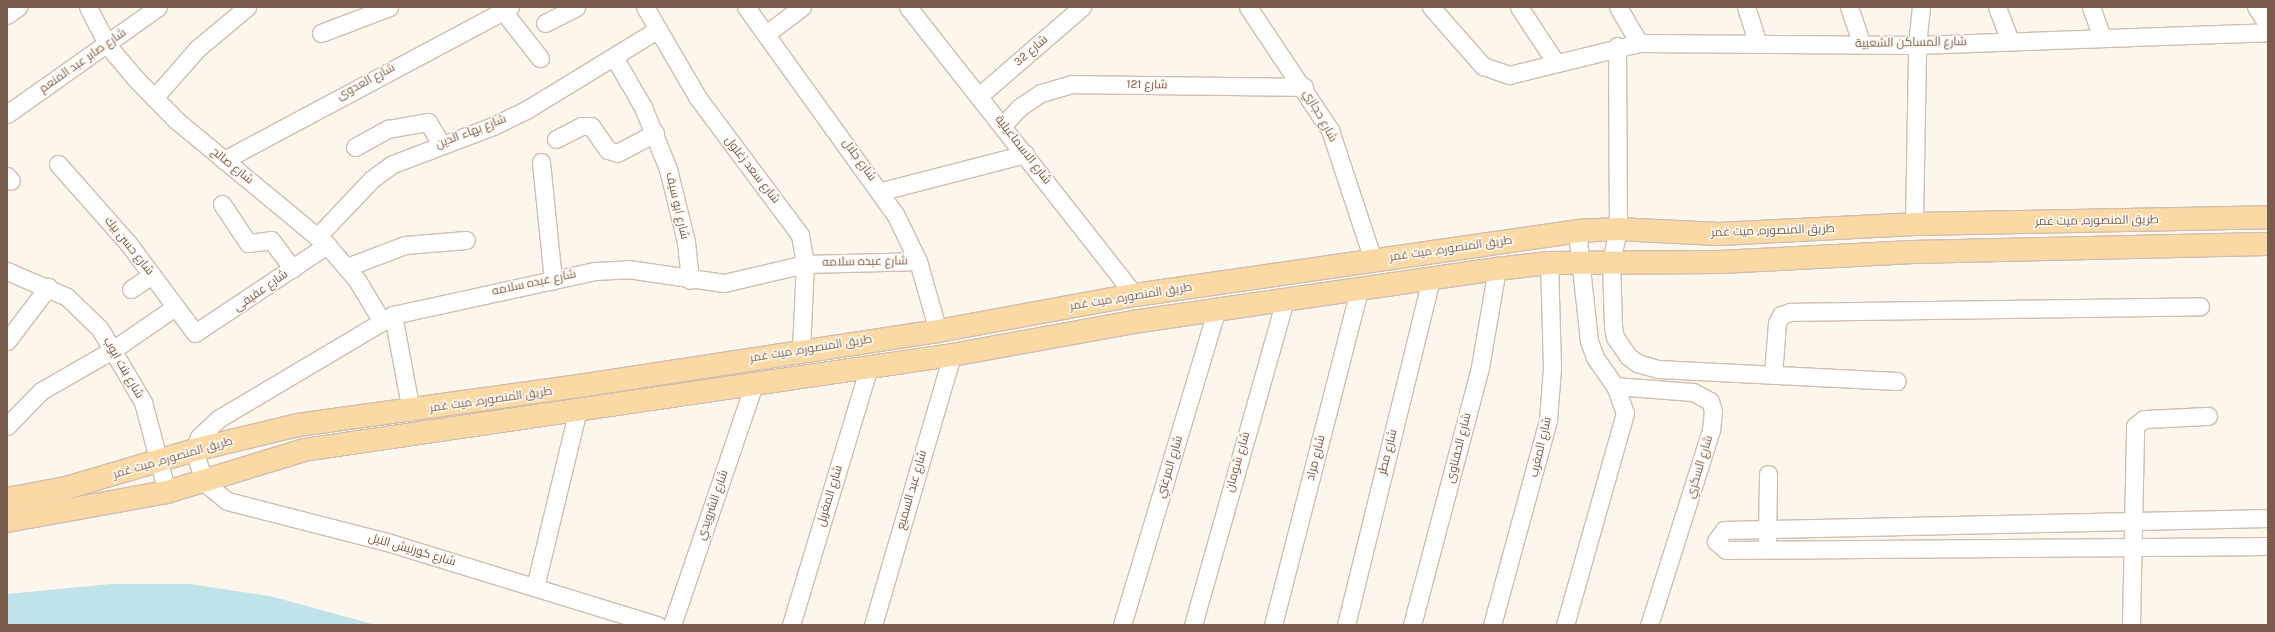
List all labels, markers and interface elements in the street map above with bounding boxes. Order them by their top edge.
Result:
street label: شارع صابر عبد المنعم [37,26,129,96]
street label: شارع 32 [1011,32,1051,70]
street label: شارع المساكن الشعبية [1855,35,1967,51]
street label: شارع العدوى [334,61,398,103]
street label: شارع 121 [1126,77,1168,93]
street label: شارع حجازي [1300,87,1340,145]
street label: شارع بهاء الدين [434,112,508,152]
street label: شارع الاسماعيلية [992,113,1054,187]
street label: شارع سعد زغلول [721,133,783,207]
street label: شارع جلال [839,136,879,184]
street label: شارع صالح [208,145,256,187]
street label: شارع ابو سيف [662,171,692,241]
street label: طريق المنصوره, ميت غمر [2035,213,2159,229]
street label: شارع حسن بيك [101,214,157,278]
street label: طريق المنصوره, ميت غمر [1711,222,1835,240]
street label: طريق المنصوره, ميت غمر [1389,233,1513,265]
street label: شارع عبده سلامه [822,254,908,270]
street label: شارع عفيفى [231,267,291,315]
street label: شارع عبده سلامه [491,267,577,299]
street label: طريق المنصوره, ميت غمر [1069,280,1193,314]
street label: طريق المنصوره, ميت غمر [749,332,873,366]
street label: شارع بنت ايوب [100,335,146,401]
street label: طريق المنصوره, ميت غمر [429,384,553,416]
street label: شارع الحفناوى [1443,411,1475,485]
street label: شارع المغرب [1527,415,1555,479]
street label: شارع مطر [1375,428,1401,476]
street label: شارع شومان [1223,430,1253,494]
street label: طريق المنصوره, ميت غمر [112,434,234,482]
street label: شارع المرغني [1154,434,1186,500]
street label: شارع مراد [1303,434,1329,482]
street label: شارع السكري [1684,434,1716,500]
street label: شارع عبد السميع [894,449,930,531]
street label: شارع المغربل [814,464,846,528]
street label: شارع الشرويدي [694,468,732,542]
street label: شارع كورنيش النيل [367,531,457,569]

